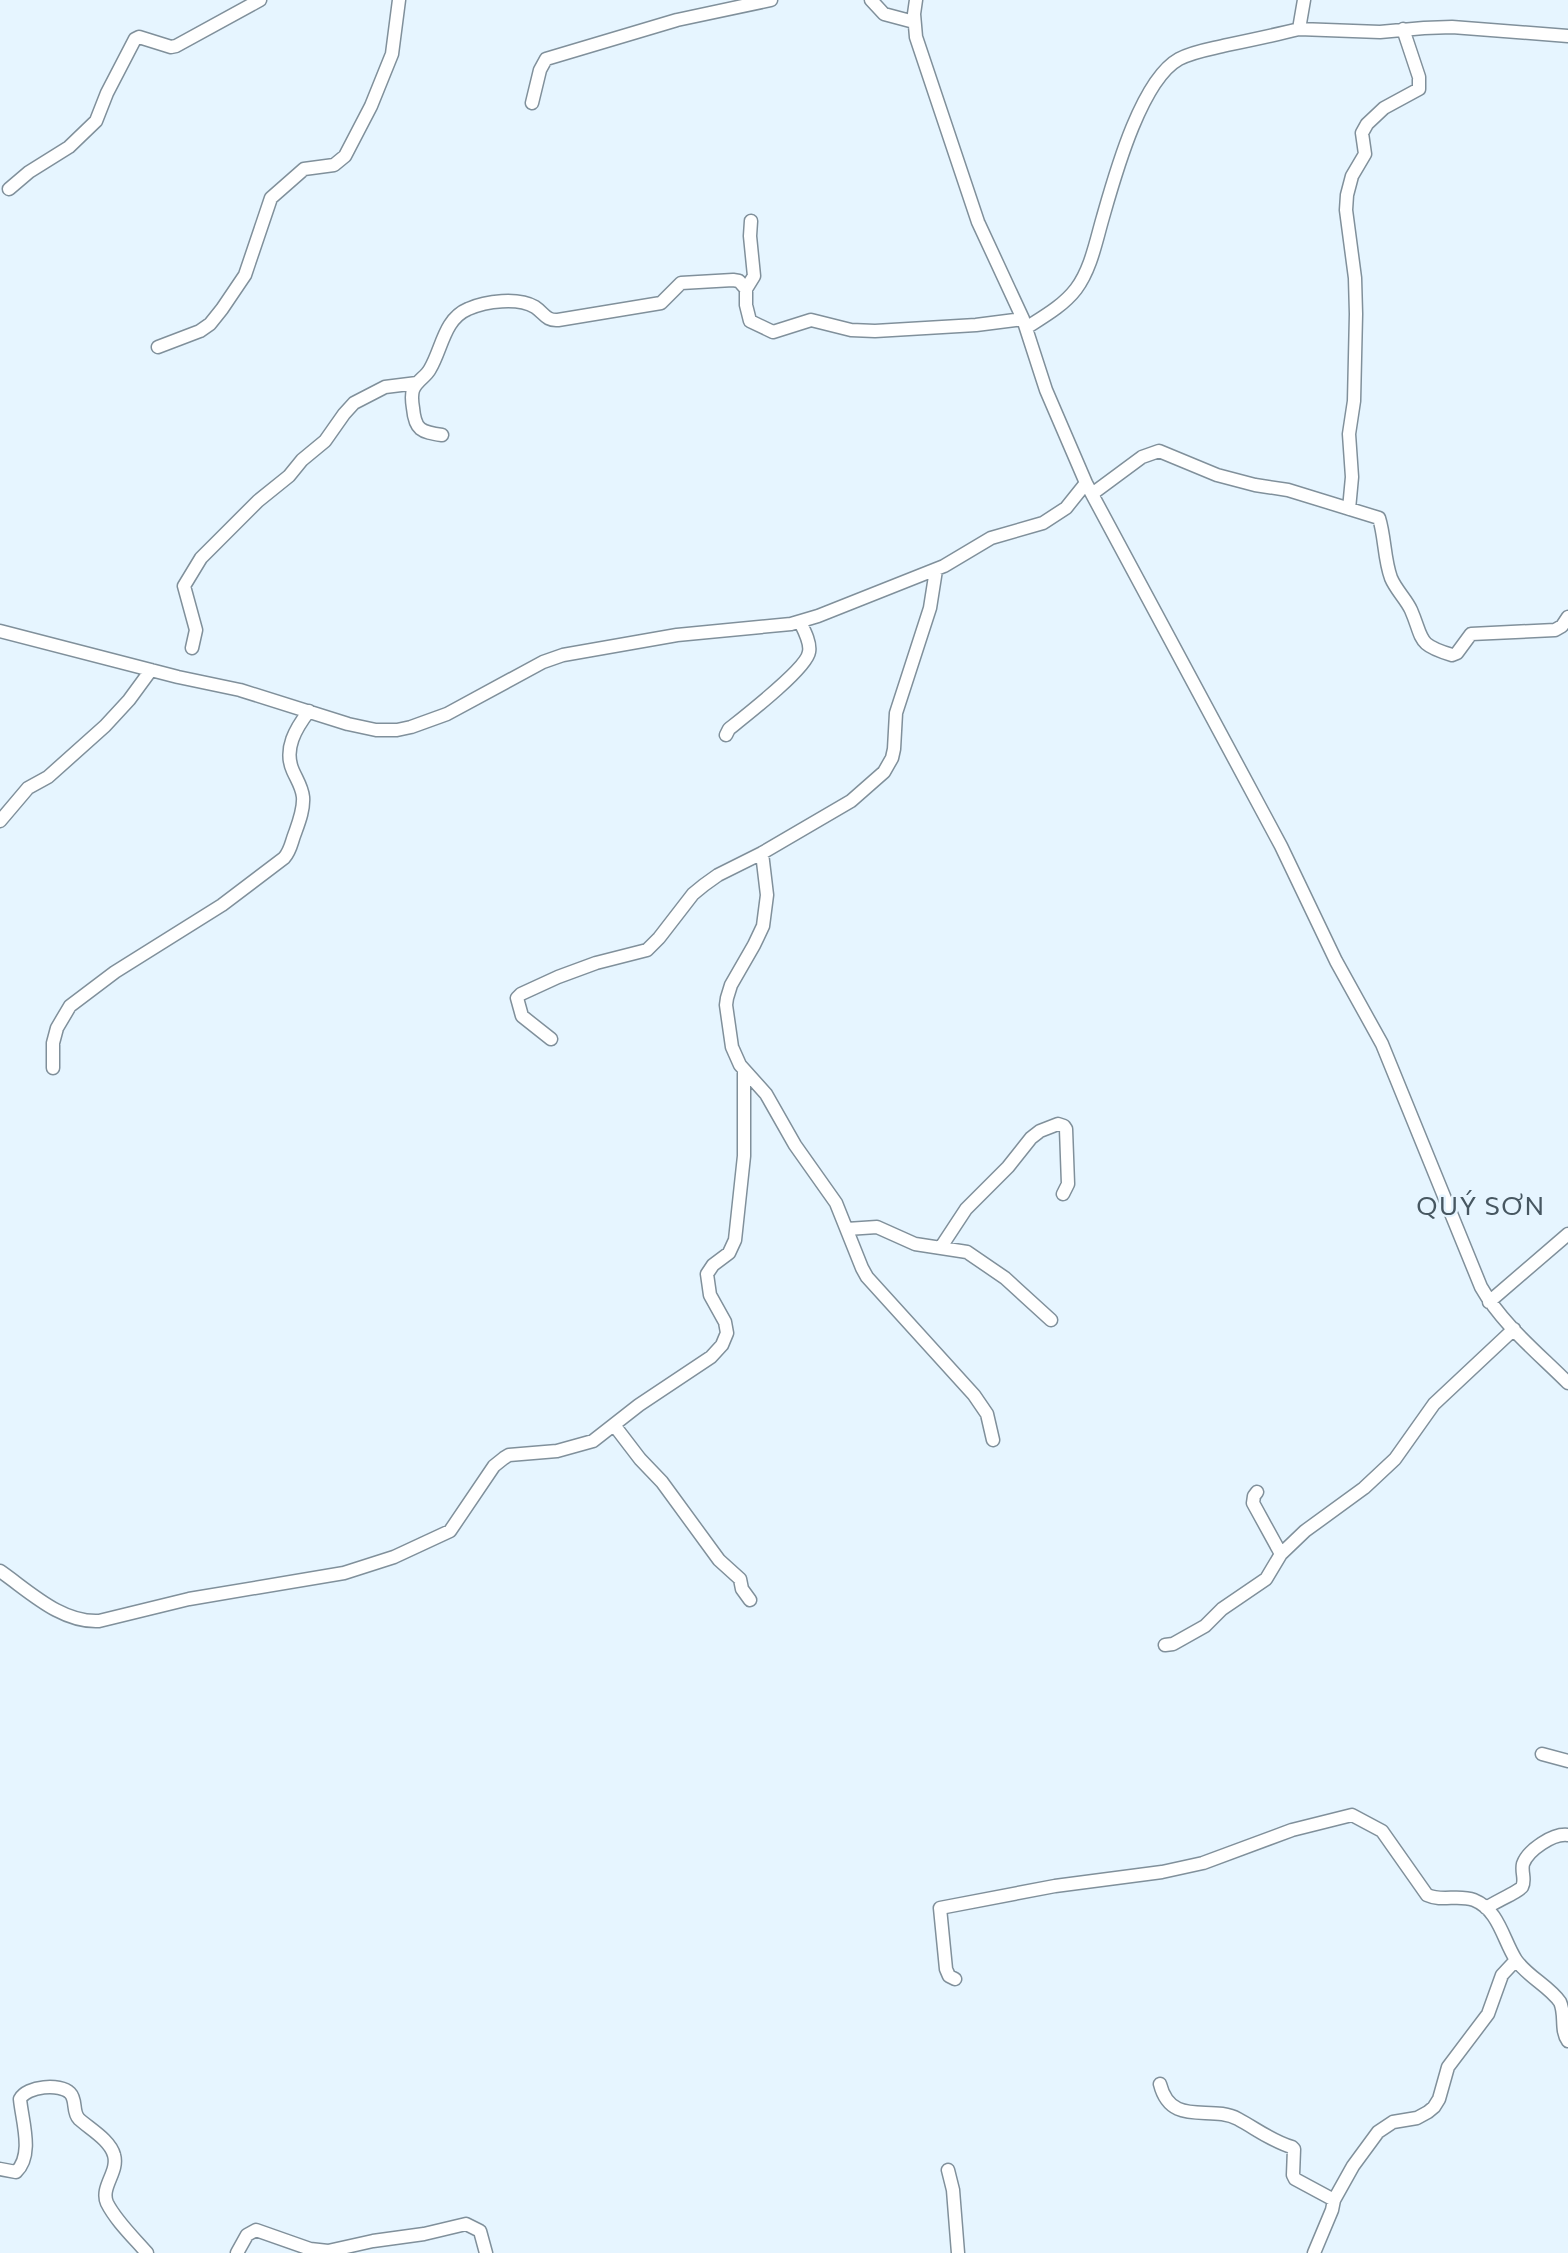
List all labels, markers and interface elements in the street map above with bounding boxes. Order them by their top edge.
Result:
district label: QUÝ SƠN [1416,1189,1546,1220]

